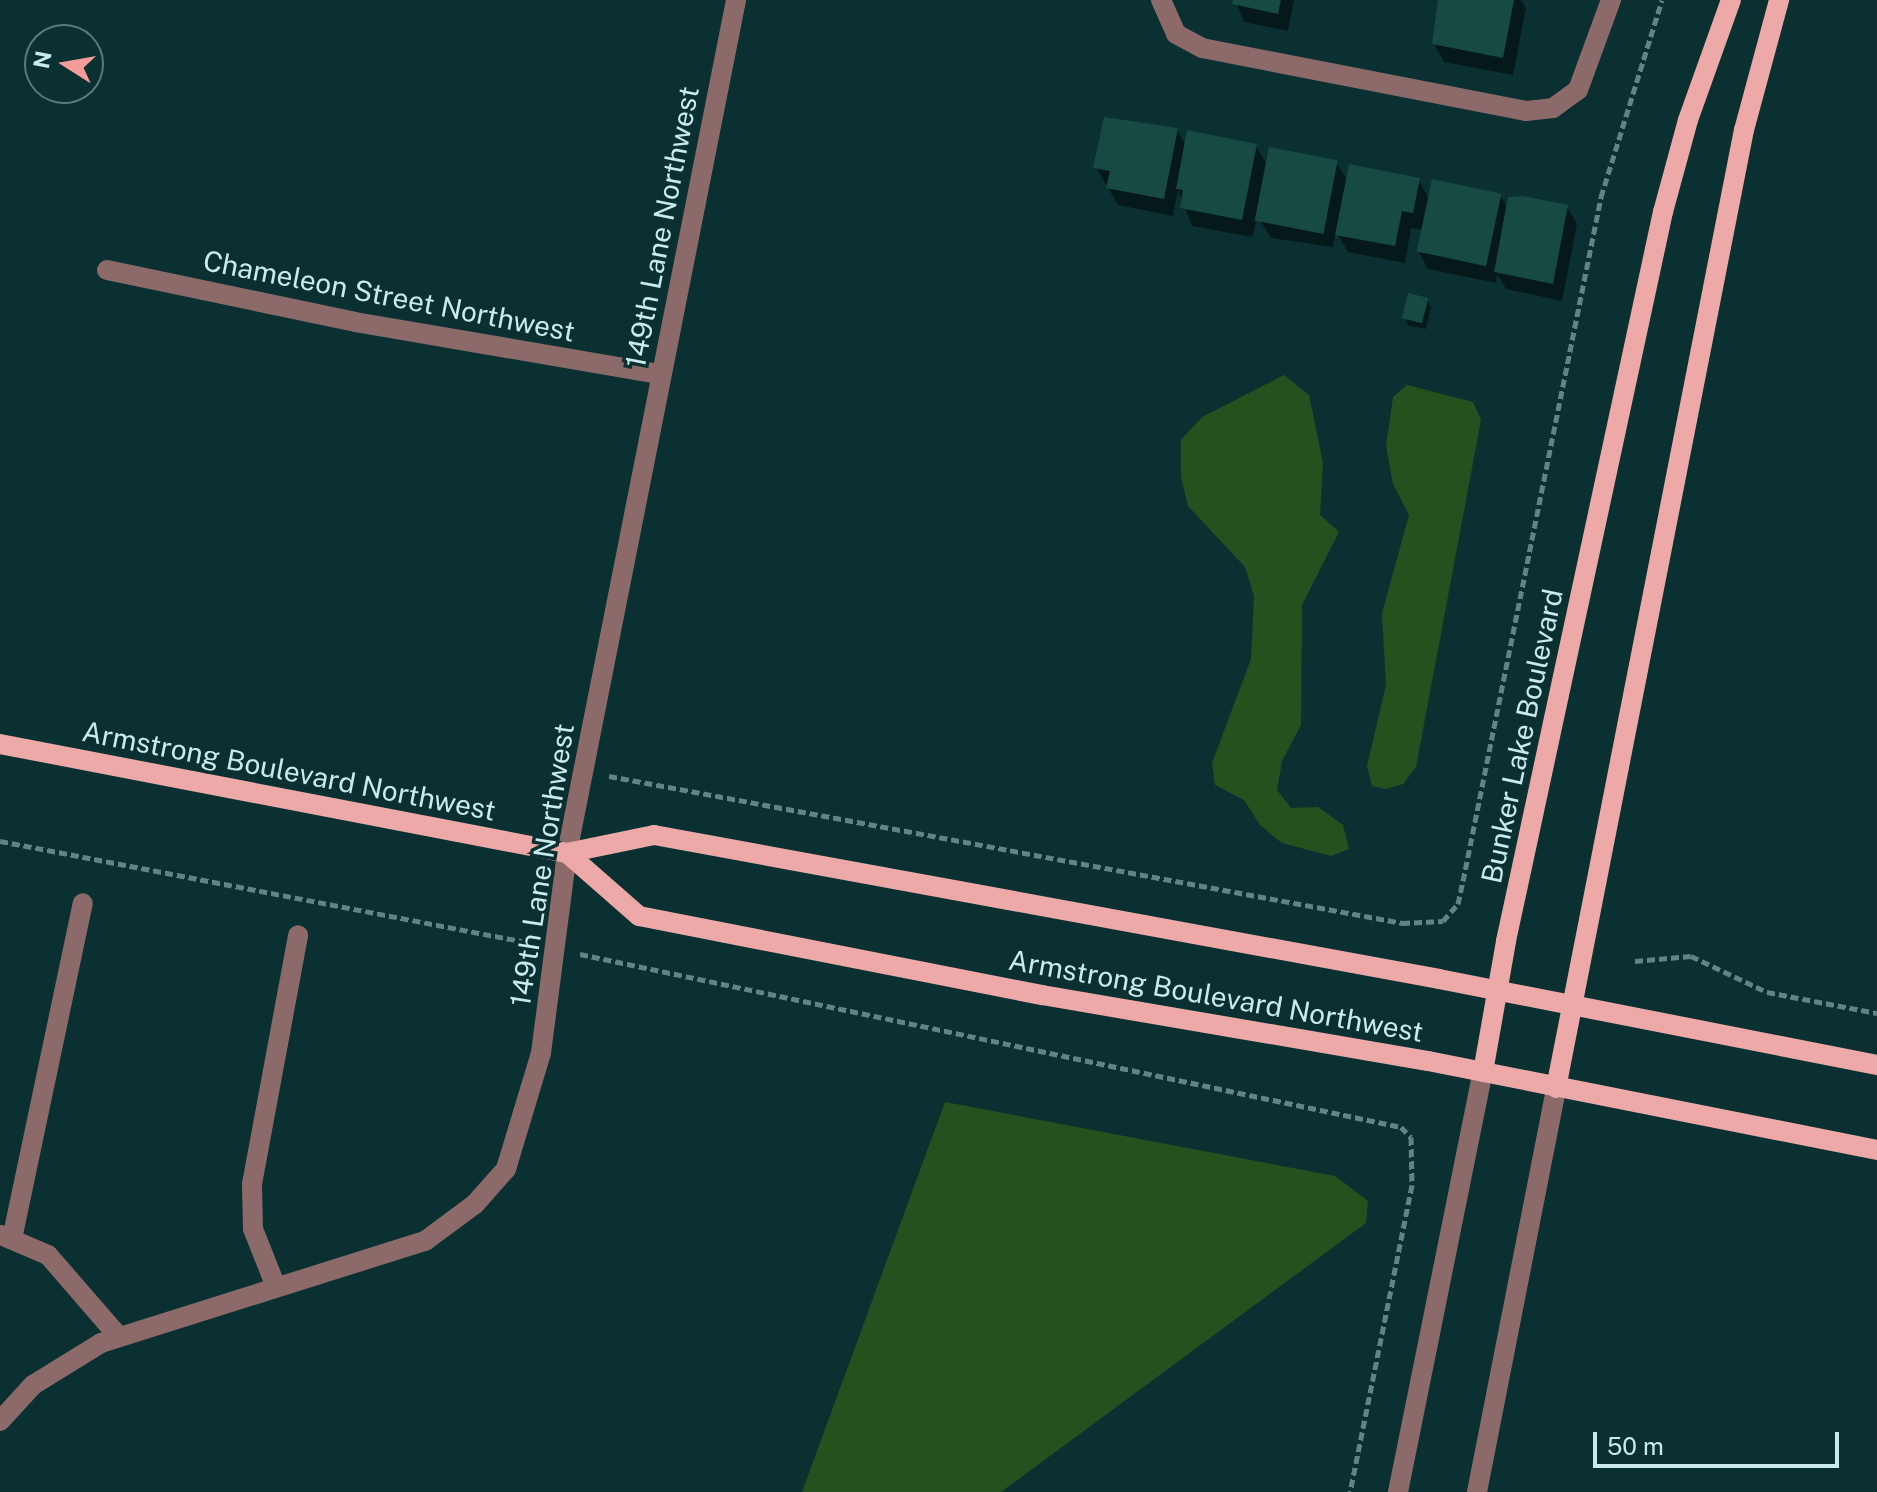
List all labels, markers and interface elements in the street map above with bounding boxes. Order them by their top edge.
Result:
north arrow [24,24,104,104]
text: N [28,49,57,71]
street label: 149th Lane Northwest [618,83,706,371]
street label: Chameleon Street Northwest [200,243,578,349]
street label: Bunker Lake Boulevard [1474,586,1570,886]
street label: Armstrong Boulevard Northwest [79,714,499,828]
street label: 149th Lane Northwest [503,721,581,1009]
street label: Armstrong Boulevard Northwest [1006,943,1426,1049]
scale bar [1597,1416,1843,1466]
text: 50 m [1607,1432,1664,1460]

